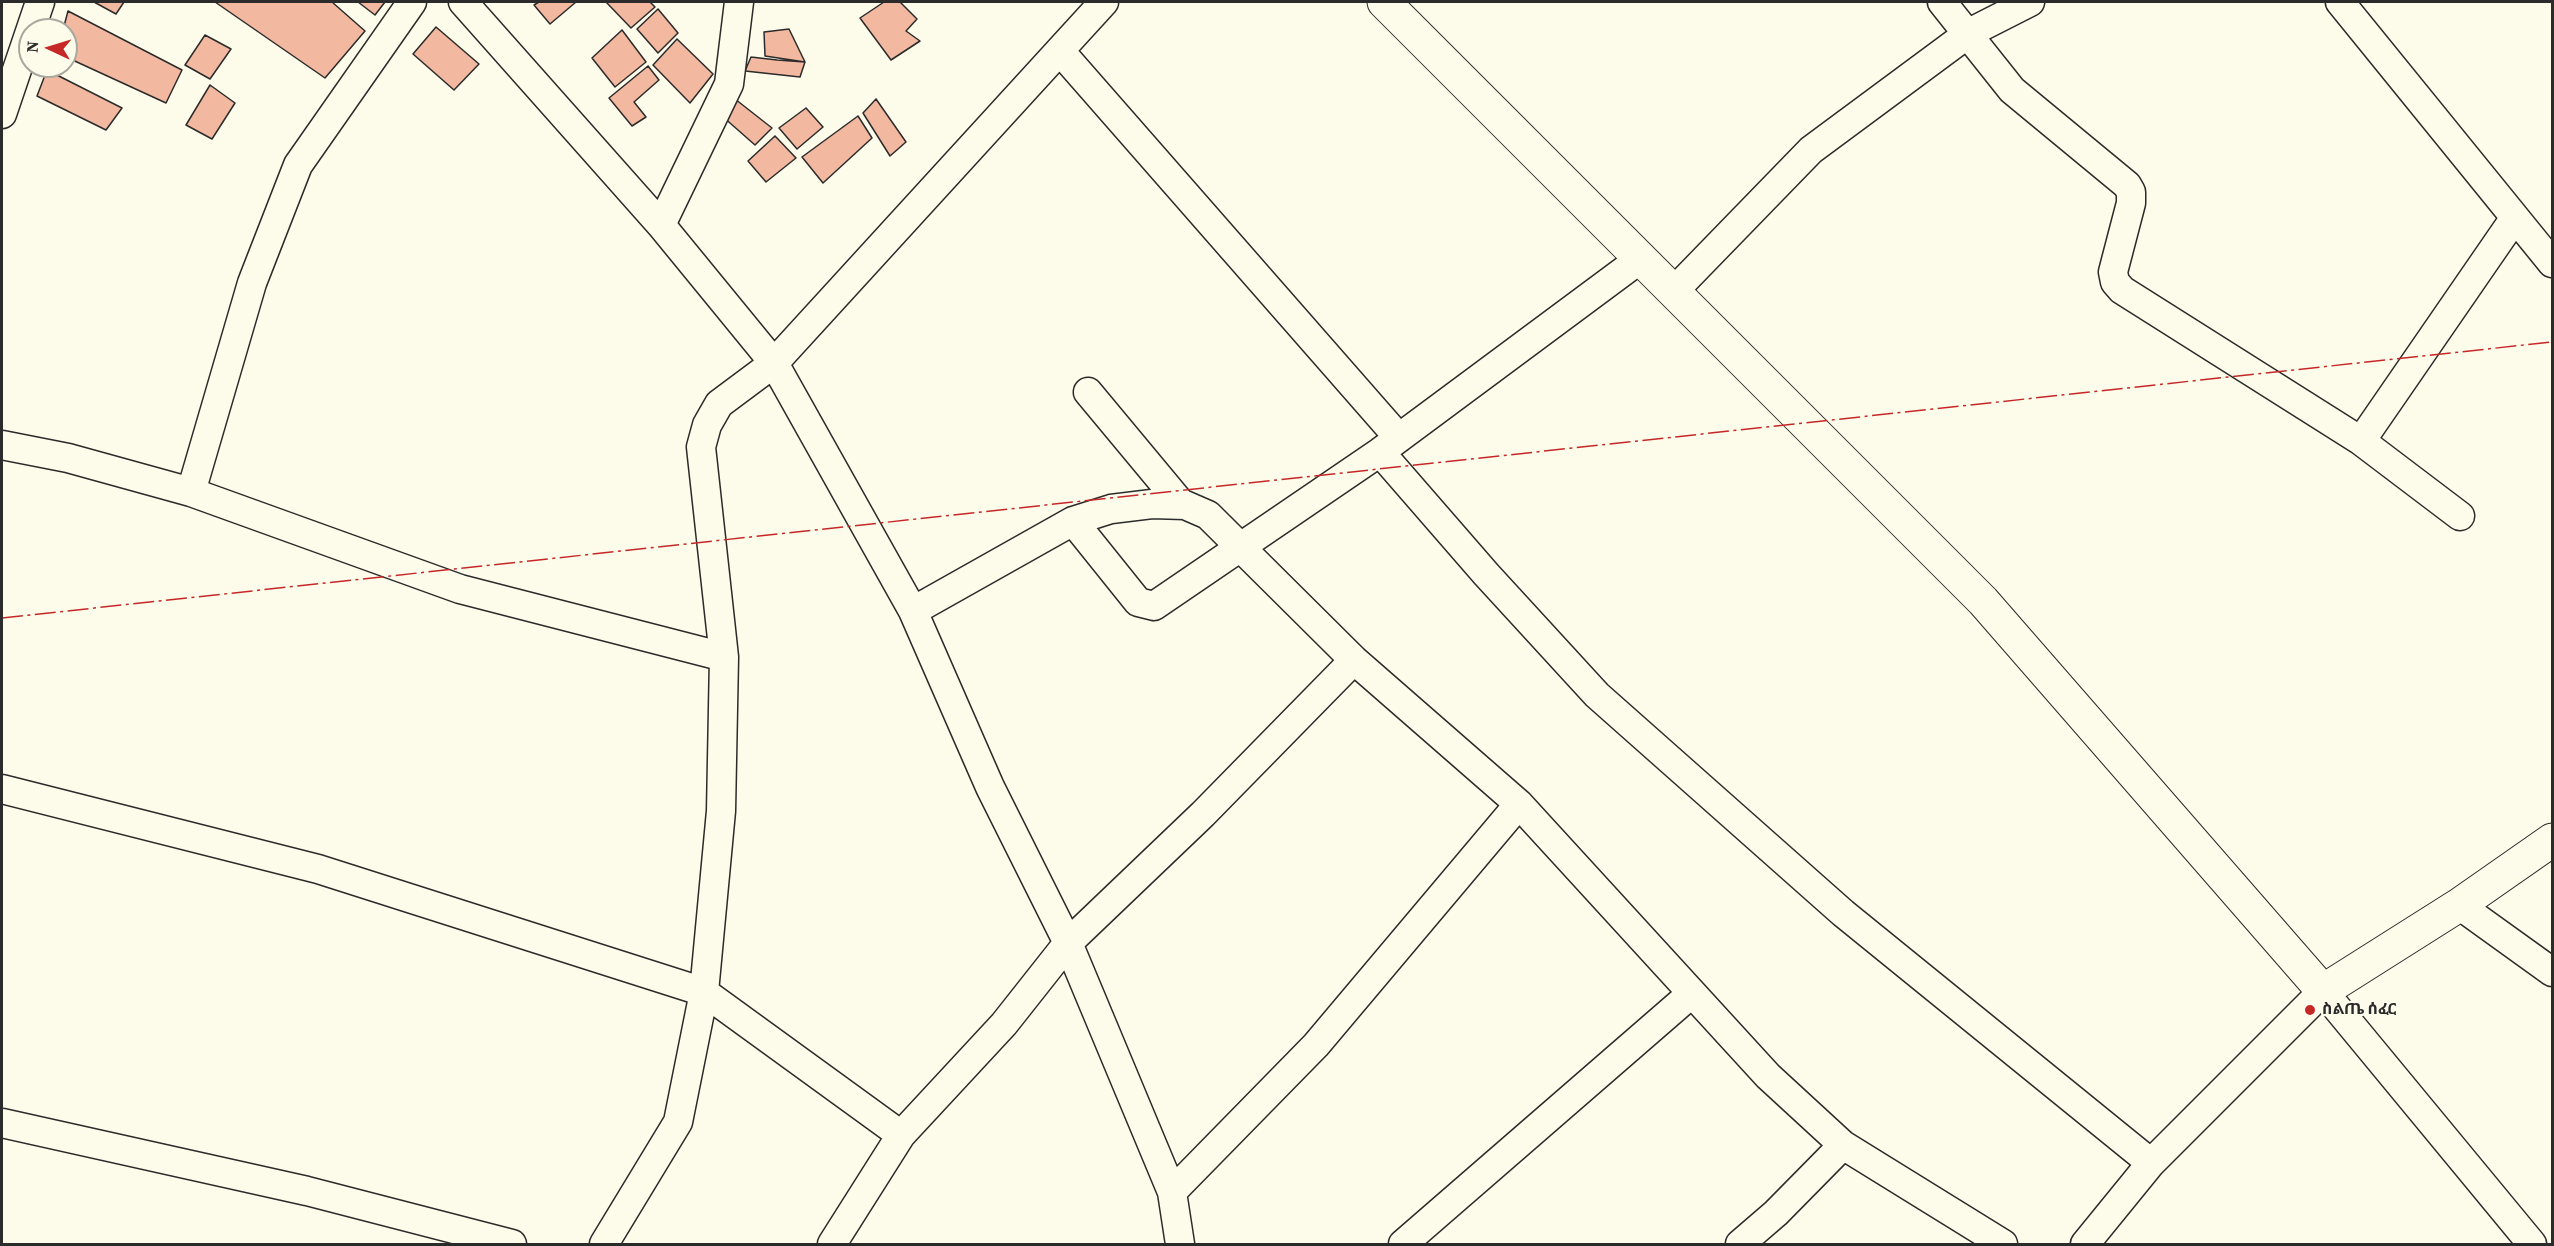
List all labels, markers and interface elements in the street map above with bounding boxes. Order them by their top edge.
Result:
north arrow [18,18,78,78]
text: N [21,40,43,53]
place label: ስልጤ ሰፈር [2322,1000,2396,1020]
marker: ስልጤ ሰፈር [2303,1003,2317,1017]

